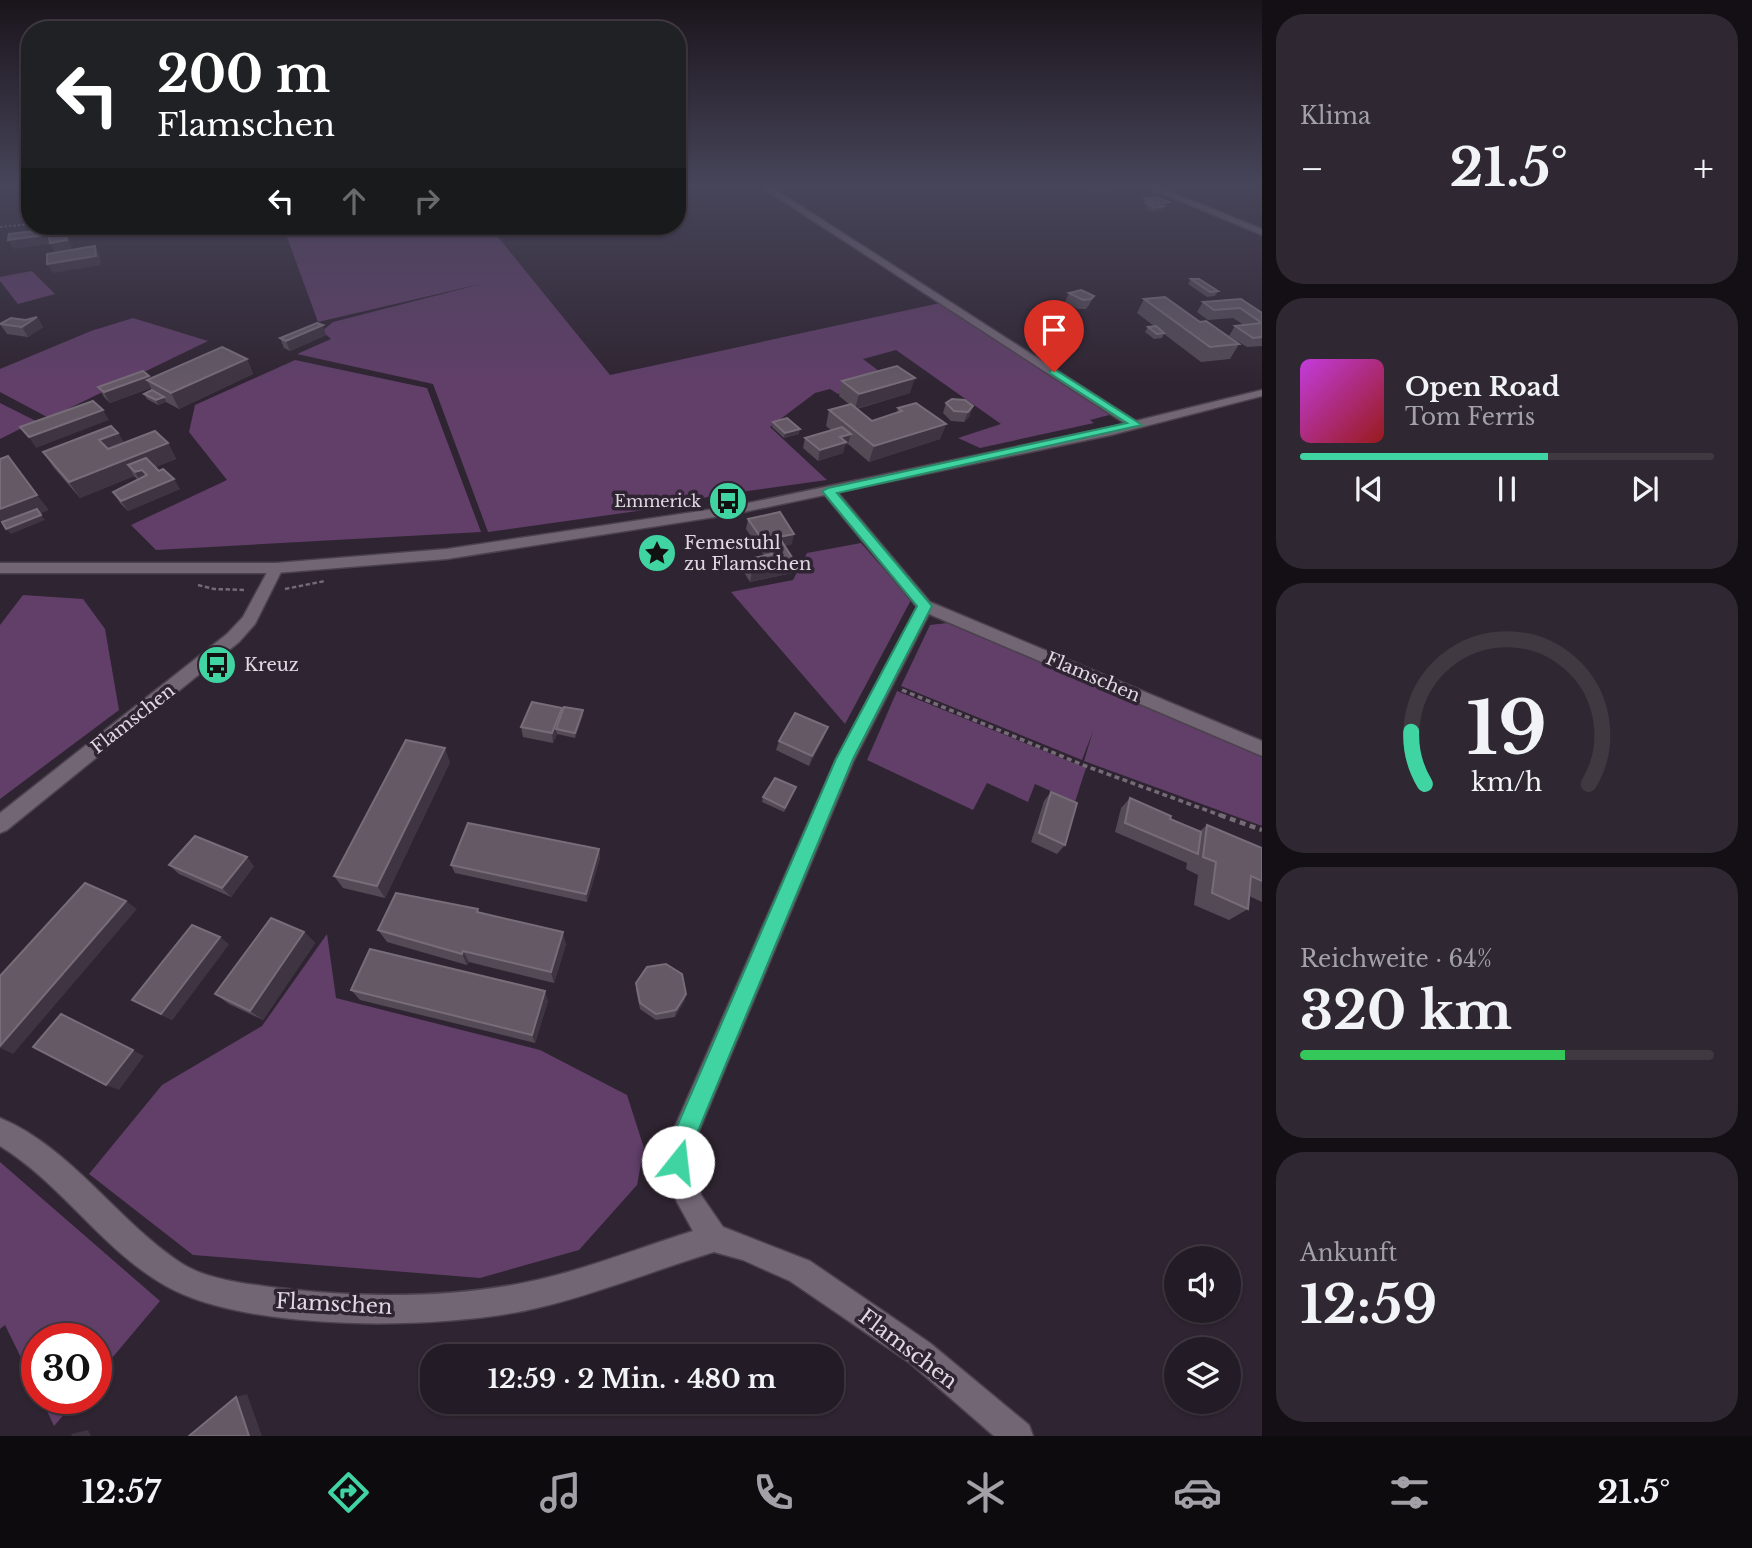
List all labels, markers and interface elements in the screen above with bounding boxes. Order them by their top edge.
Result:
text: 200 m [157,44,330,105]
icon: left [42,49,133,140]
text: Klima [1300,102,1371,130]
text: Flamschen [157,105,335,145]
text: 21.5° [1449,136,1568,200]
text: − [1300,145,1324,192]
text: + [1693,145,1714,192]
icon: left [262,182,300,220]
icon: ahead [335,182,373,220]
icon: right [408,182,446,220]
pin [1024,300,1084,372]
icon: arrive [1035,311,1073,349]
text: Open Road [1405,371,1560,403]
text: Tom Ferris [1405,403,1535,431]
icon: previous [1350,470,1388,508]
icon: pause [1488,470,1526,508]
icon: next [1626,470,1664,508]
bus stop icon: Emmerick [707,480,749,522]
place label: Emmerick [614,491,701,511]
place icon: Femestuhl zu Flamschen [636,532,678,574]
place label: Femestuhl zu Flamschen [684,532,811,575]
bus stop icon: Kreuz [196,644,238,686]
street label: Flamschen [1043,647,1143,707]
place label: Kreuz [244,654,299,676]
street label: Flamschen [87,680,179,758]
text: 19 [1467,683,1547,774]
text: km/h [1472,767,1542,798]
text: Reichweite · 64% [1300,945,1492,973]
text: 320 km [1300,979,1512,1043]
position arrow [641,1125,715,1199]
text: Ankunft [1300,1239,1397,1267]
map controls [1164,1246,1241,1414]
button: sound [1164,1246,1241,1323]
text: 12:59 [1300,1273,1437,1337]
street label: Flamschen [275,1288,393,1320]
street label: Flamschen [854,1303,962,1395]
speed limit sign: 30 [21,1323,112,1414]
button: layers [1164,1337,1241,1414]
text: 12:59 · 2 Min. · 480 m [488,1363,776,1395]
icon: directions [324,1468,373,1517]
icon: music [536,1468,585,1517]
icon: phone [749,1468,798,1517]
icon: climate [961,1468,1010,1517]
icon: car [1173,1468,1222,1517]
icon: filters [1385,1468,1434,1517]
text: 12:57 [82,1472,161,1512]
text: 21.5° [1597,1472,1670,1512]

